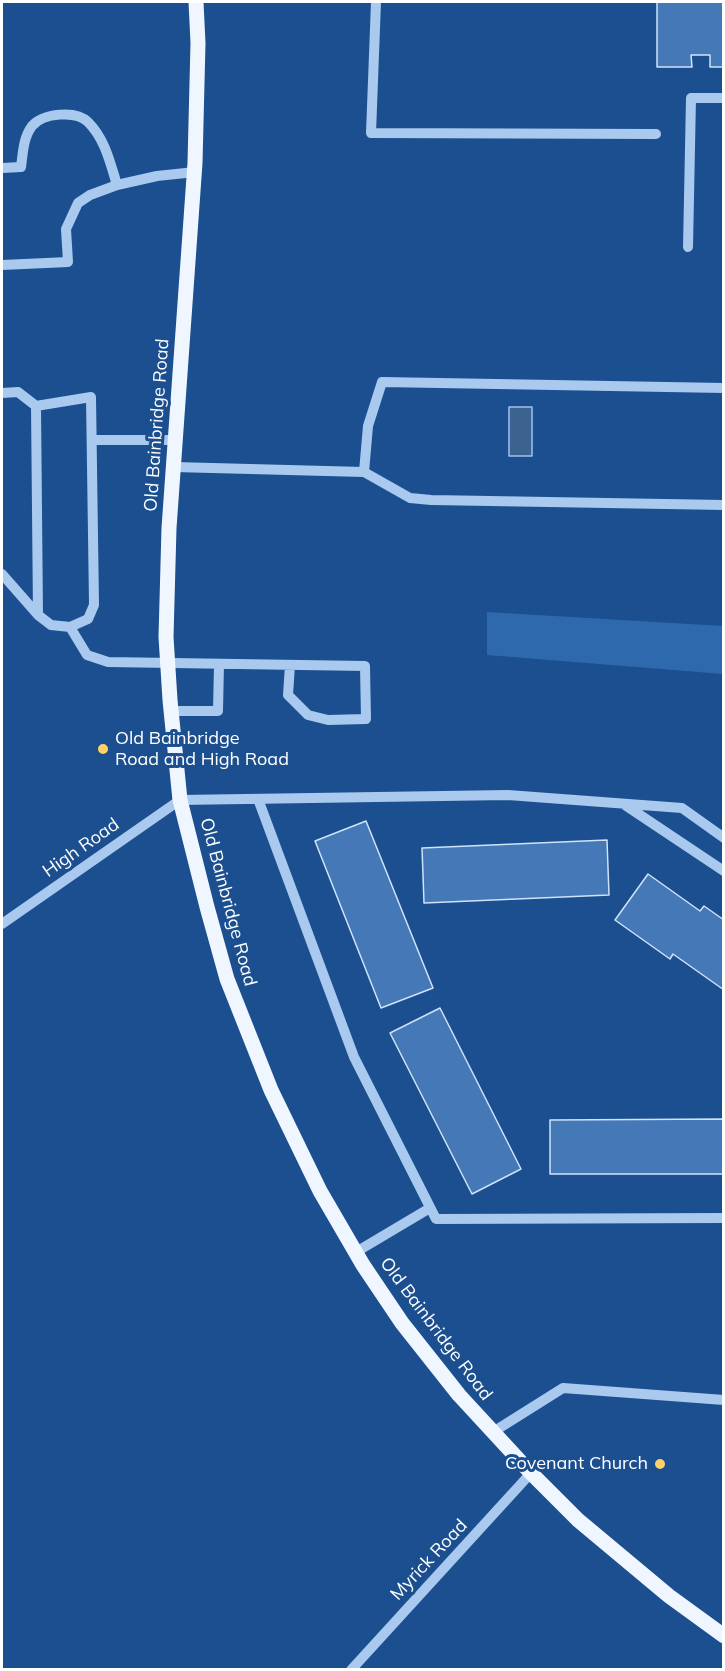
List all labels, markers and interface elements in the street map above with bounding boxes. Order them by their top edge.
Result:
street label: Old Bainbridge Road [140,338,174,512]
place label: Old Bainbridge Road and High Road [115,728,289,771]
marker: Old Bainbridge Road and High Road [96,742,110,756]
street label: High Road [39,814,123,882]
street label: Old Bainbridge Road [195,815,261,989]
street label: Old Bainbridge Road [375,1253,497,1405]
place label: Covenant Church [505,1453,648,1475]
marker: Covenant Church [653,1457,667,1471]
street label: Myrick Road [386,1515,472,1605]

